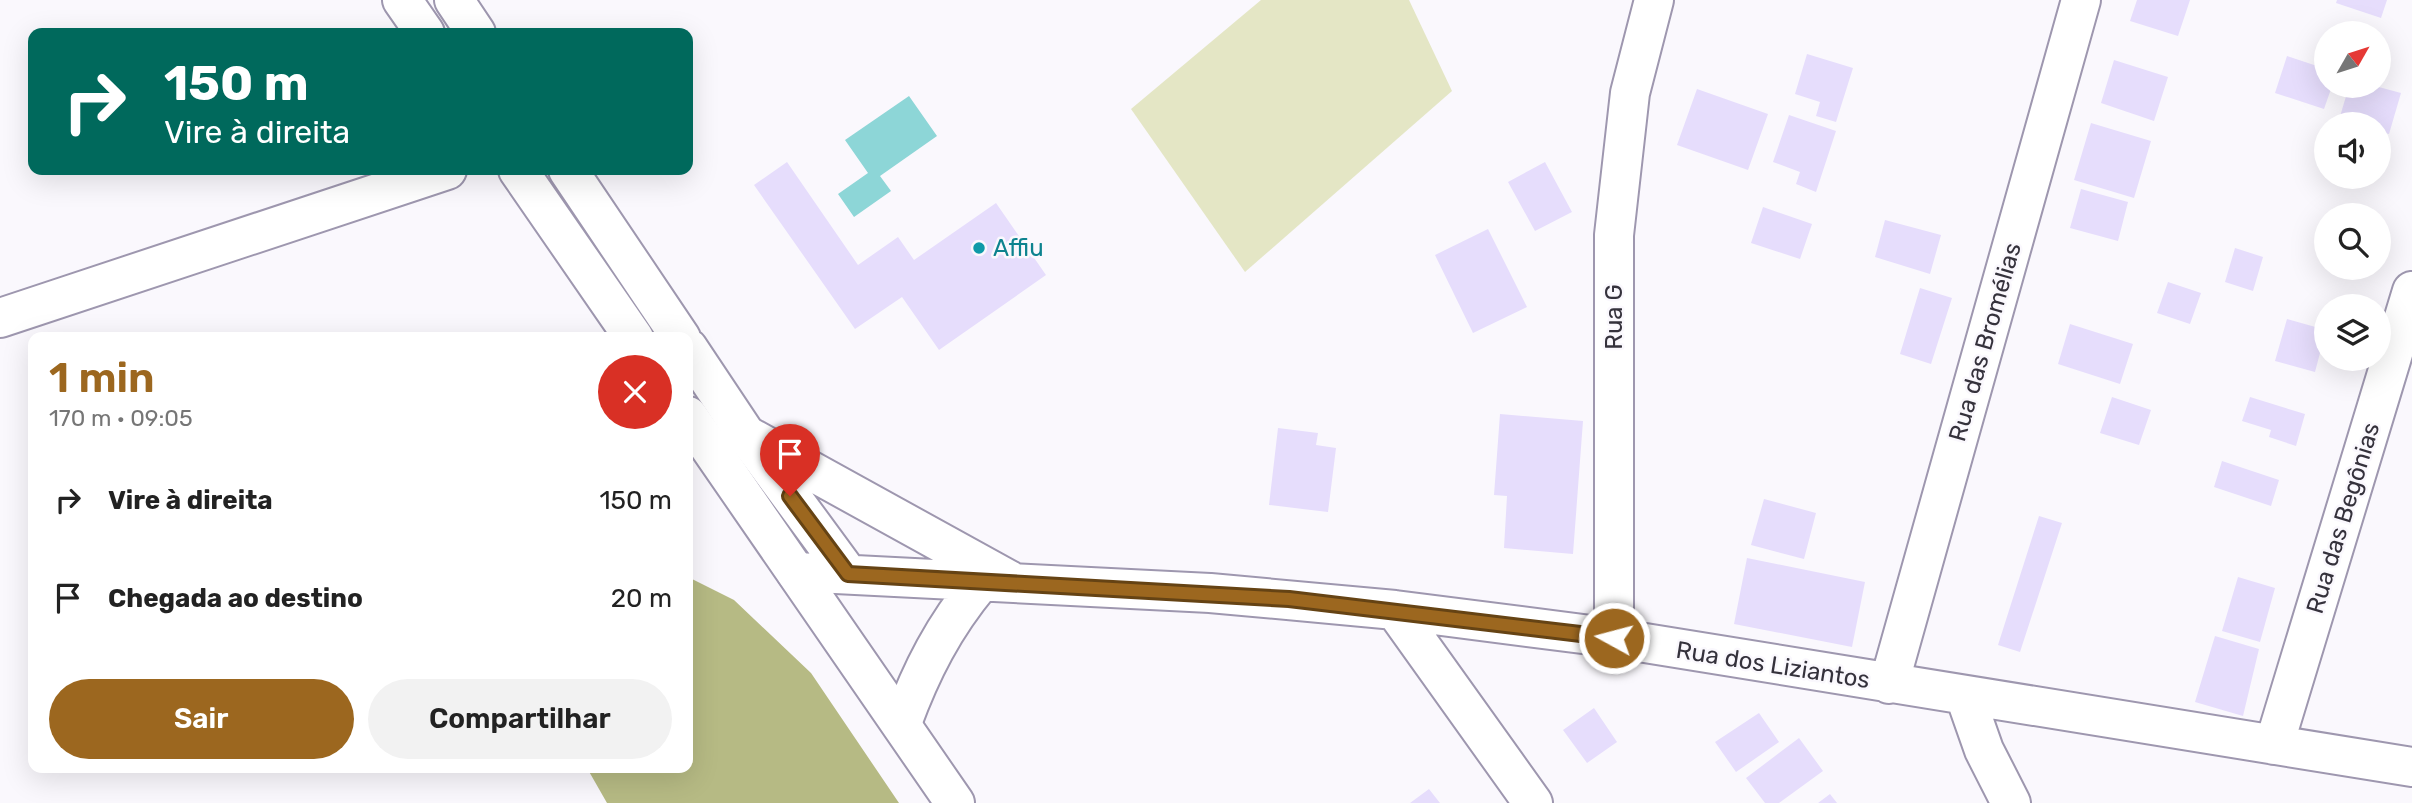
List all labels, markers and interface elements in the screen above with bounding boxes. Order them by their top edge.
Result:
north arrow [2314,21,2390,98]
map controls [2314,21,2391,371]
text: 150 m [164,54,309,112]
icon: right [49,56,140,147]
button: sound [2314,112,2391,189]
text: Vire à direita [164,113,350,151]
button: search [2314,203,2391,280]
place label: Affiu [993,234,1044,262]
street label: Rua das Bromélias [1943,239,2027,445]
marker: Affiu [971,240,987,256]
street label: Rua G [1600,284,1628,350]
button: layers [2314,294,2391,371]
text: 1 min [49,353,155,403]
button: close [598,355,672,429]
text: 170 m · 09:05 [49,404,193,432]
street label: Rua das Begônias [2301,419,2385,617]
pin [760,424,820,496]
icon: arrive [771,435,809,473]
icon: right [49,481,87,519]
text: Vire à direita [108,485,273,516]
text: 150 m [599,485,672,516]
icon: arrive [49,579,87,617]
text: Chegada ao destino [108,583,363,614]
text: 20 m [611,583,672,614]
position arrow [1577,601,1651,675]
street label: Rua dos Liziantos [1674,636,1872,694]
button: Sair [49,679,354,759]
button: Compartilhar [368,679,672,759]

